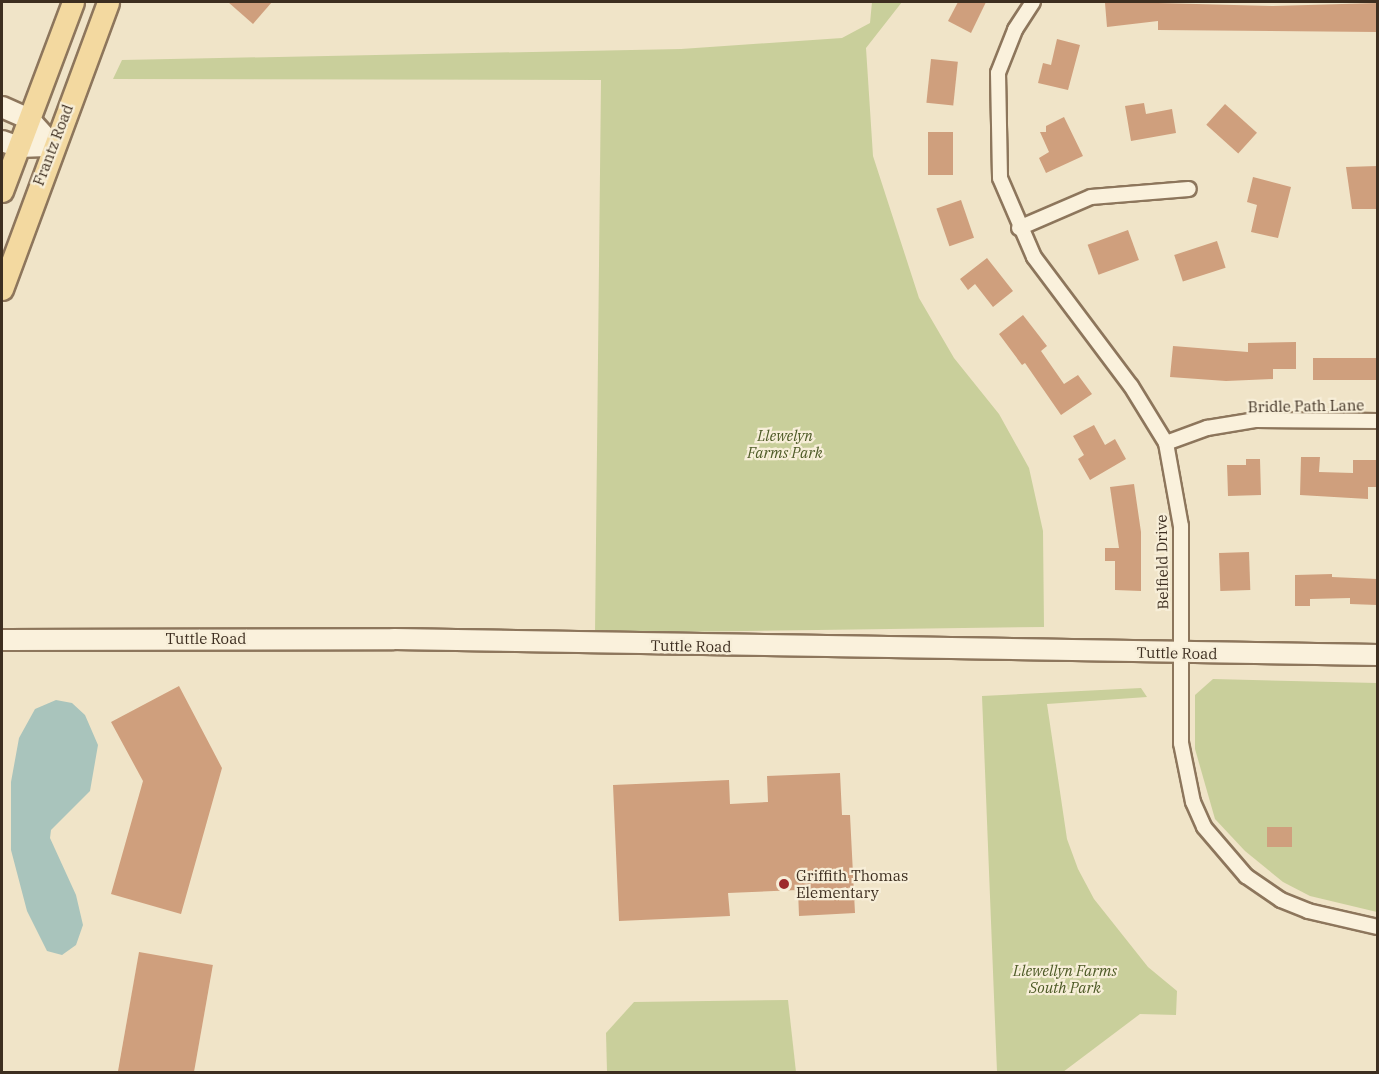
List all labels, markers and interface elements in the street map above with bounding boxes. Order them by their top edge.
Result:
street label: Frantz Road [29,102,77,188]
street label: Bridle Path Lane [1248,396,1364,416]
park label: Llewelyn Farms Park [747,426,823,461]
street label: Belfield Drive [1152,514,1172,610]
street label: Tuttle Road [166,630,246,648]
street label: Tuttle Road [650,636,732,656]
street label: Tuttle Road [1136,643,1218,663]
place label: Griffith Thomas Elementary [796,866,908,901]
marker: Griffith Thomas Elementary [777,877,791,891]
park label: Llewellyn Farms South Park [1013,961,1117,996]

